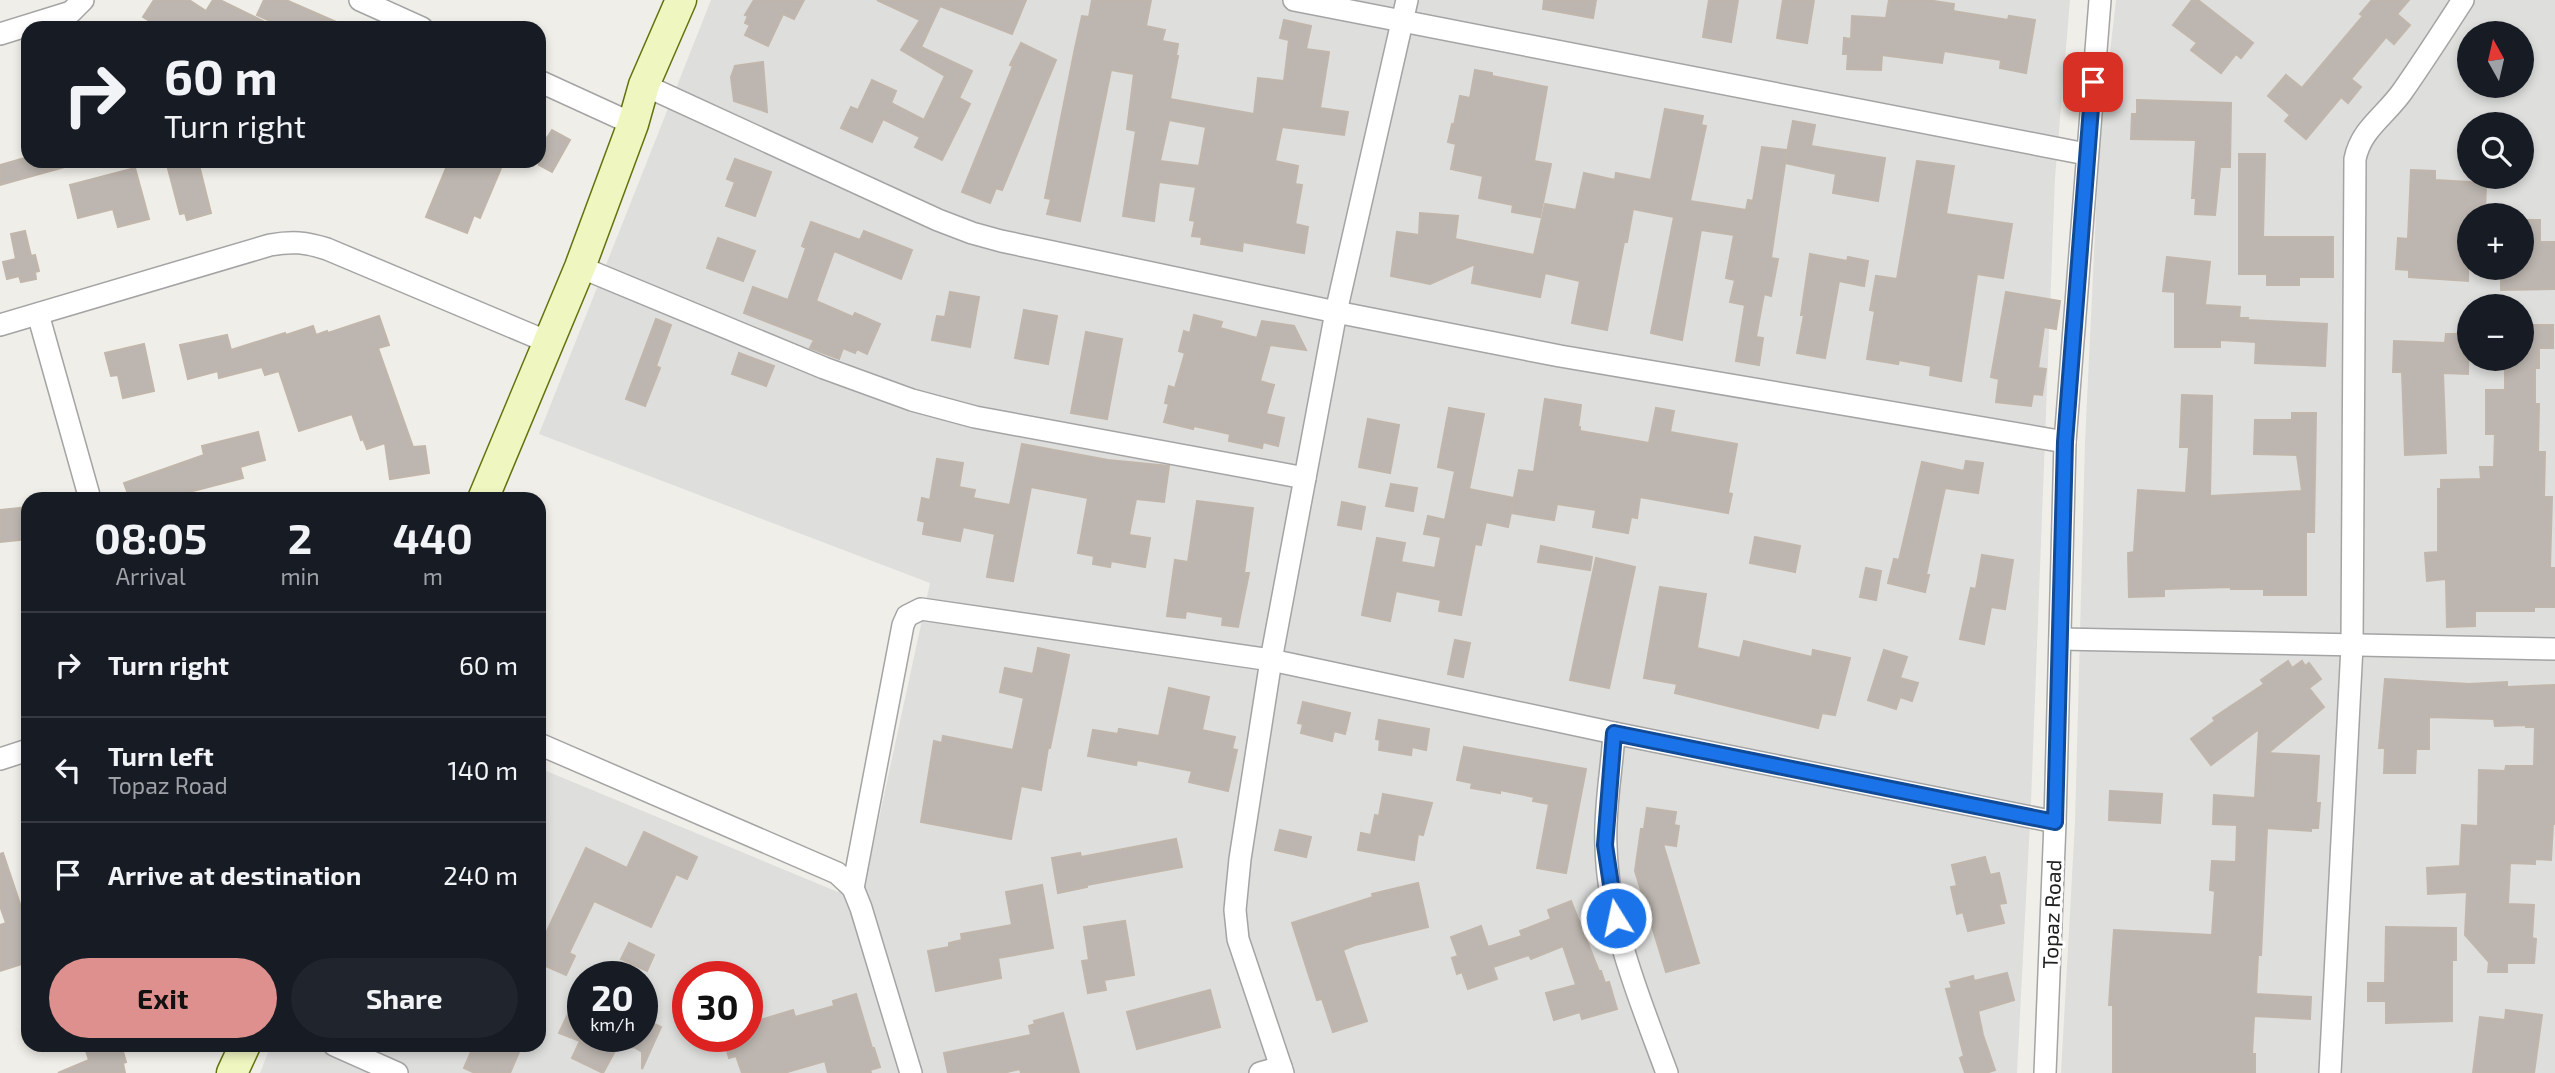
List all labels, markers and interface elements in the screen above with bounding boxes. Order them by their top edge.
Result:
north arrow [2457,21,2534,98]
map controls [2457,21,2534,371]
text: 60 m [164,46,278,105]
icon: right [49,49,140,140]
pin [2063,52,2123,112]
icon: arrive [2074,63,2112,101]
text: Turn right [164,106,306,144]
button: search [2457,112,2534,189]
button: + [2457,203,2534,280]
button: − [2457,294,2534,371]
text: 08:05 [94,512,207,562]
text: 2 [288,512,312,562]
text: 440 [393,512,473,562]
text: Arrival [116,562,186,590]
text: min [280,562,320,590]
text: m [423,562,443,590]
icon: right [49,646,87,684]
text: Turn right [108,649,229,680]
text: 60 m [459,649,518,680]
text: Turn left [108,740,214,771]
icon: left [49,751,87,789]
text: 140 m [447,754,518,785]
text: Topaz Road [108,771,228,799]
icon: arrive [49,856,87,894]
text: Arrive at destination [108,859,361,890]
text: 240 m [443,859,518,890]
street label: Topaz Road [2037,859,2065,969]
position arrow [1579,881,1653,955]
button: Exit [49,958,277,1038]
button: Share [291,958,518,1038]
speed limit sign: 30 [672,961,763,1052]
text: 20 [591,976,634,1018]
text: km/h [590,1013,635,1035]

